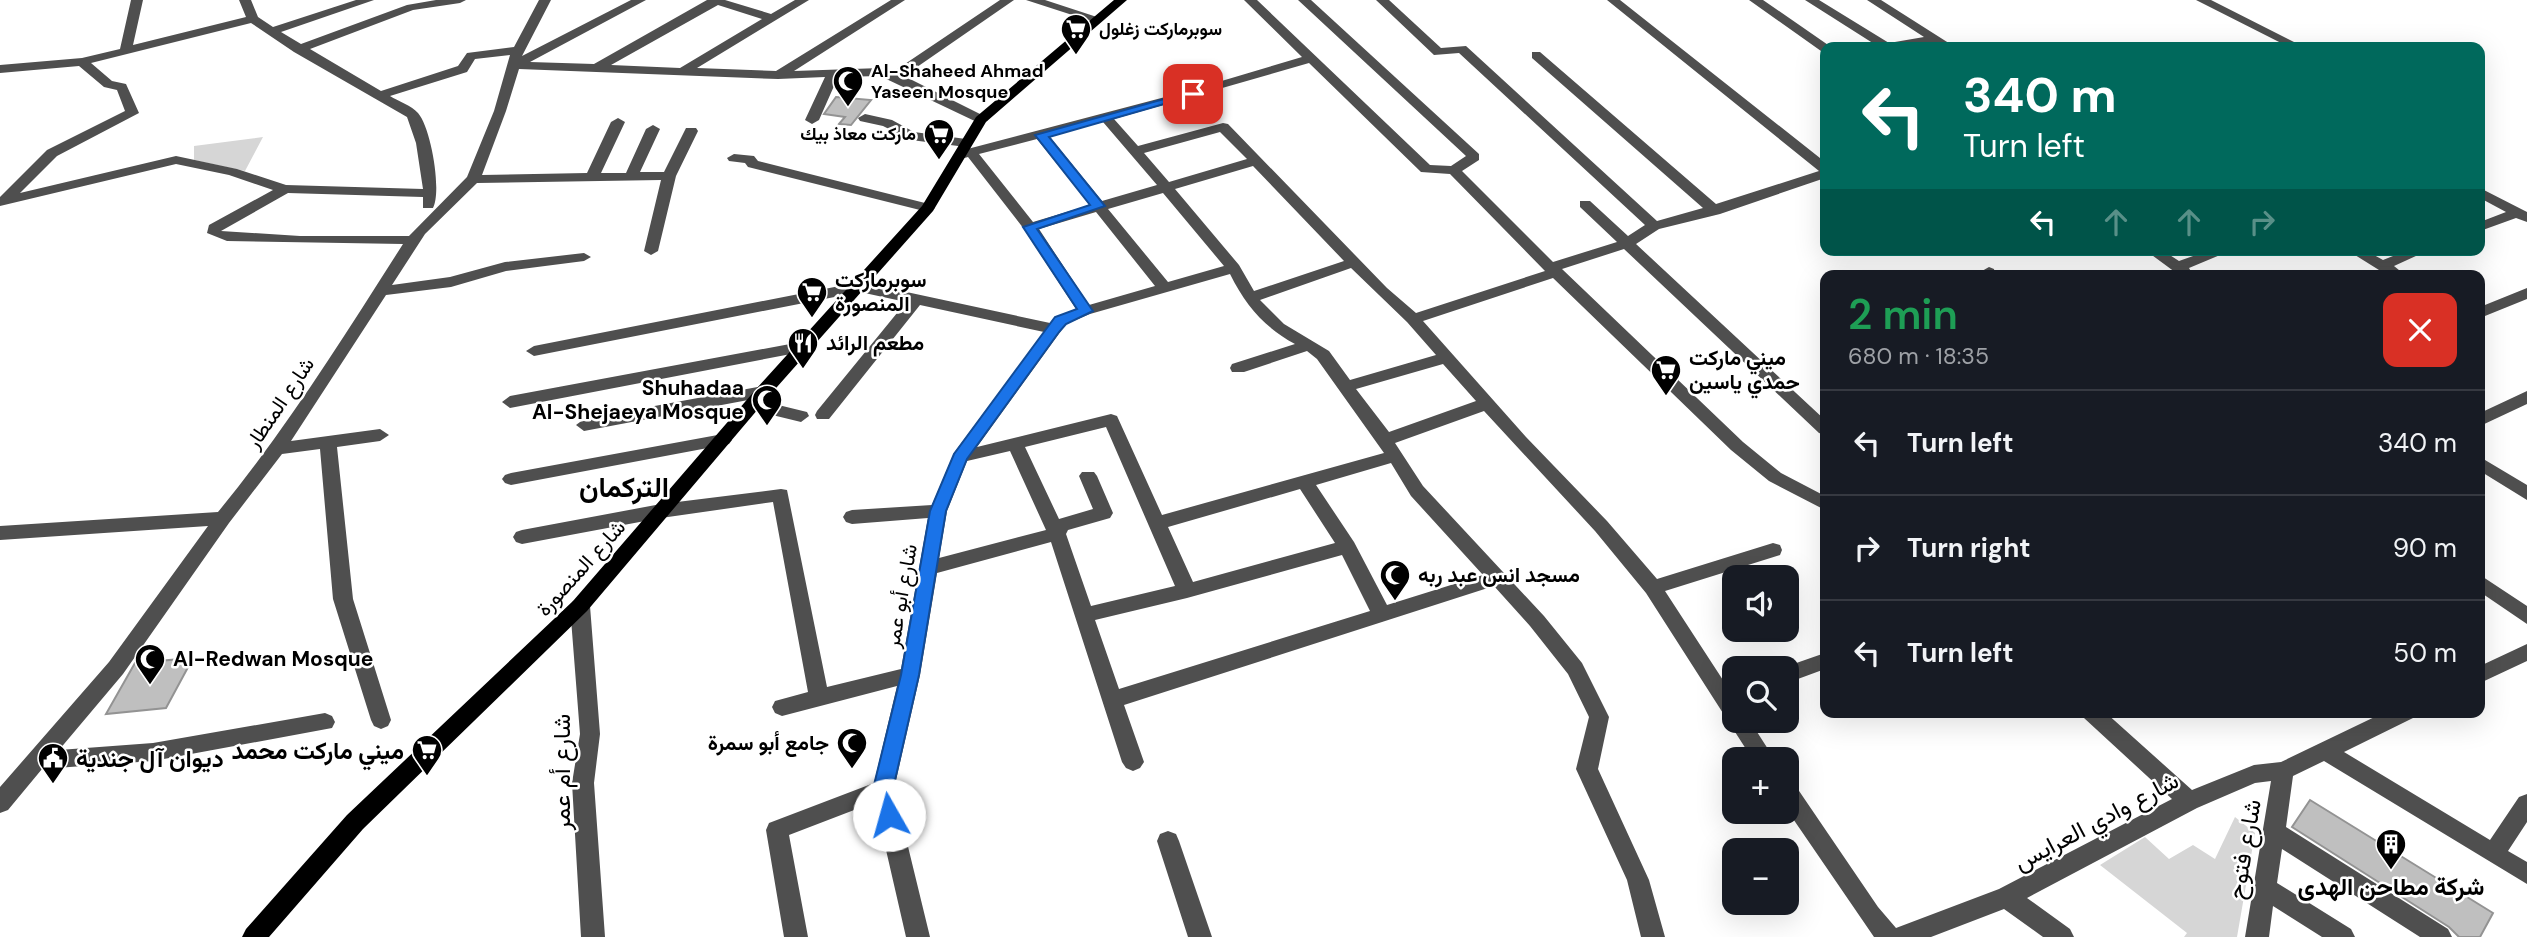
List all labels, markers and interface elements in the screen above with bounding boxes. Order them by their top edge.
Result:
supermarket icon: سوبرماركت زغلول [1059,12,1093,56]
place label: سوبرماركت زغلول [1099,17,1222,41]
place label: Al-Shaheed Ahmad Yaseen Mosque [871,59,1043,104]
text: 340 m [1963,63,2117,127]
mosque icon: Al-Shaheed Ahmad Yaseen Mosque [831,64,865,108]
pin [1163,64,1223,124]
icon: left [1848,70,1939,161]
icon: arrive [1174,75,1212,113]
supermarket icon: ماركت معاذ بيك [922,117,956,161]
place label: ماركت معاذ بيك [800,122,916,146]
text: Turn left [1963,125,2085,167]
icon: left [2024,203,2062,241]
icon: ahead [2097,203,2135,241]
icon: ahead [2170,203,2208,241]
icon: right [2243,203,2281,241]
place label: سوبرماركت المنصورة [835,266,926,318]
supermarket icon: سوبرماركت المنصورة [795,275,829,319]
text: 2 min [1848,287,1958,342]
button: close [2383,293,2457,367]
restaurant icon: مطعم الرائد [786,326,820,370]
place label: مطعم الرائد [826,329,924,357]
text: 680 m · 18:35 [1848,341,1989,371]
place label: ميني ماركت حمدي ياسين [1689,344,1800,399]
street label: شارع المنطار [239,352,321,455]
supermarket icon: ميني ماركت حمدي ياسين [1649,353,1683,397]
place label: Shuhadaa Al-Shejaeya Mosque [532,374,744,426]
mosque icon: Shuhadaa Al-Shejaeya Mosque [750,383,784,427]
icon: left [1848,424,1886,462]
text: Turn left [1907,426,2014,460]
text: 340 m [2378,426,2457,460]
district label: التركمان [579,469,669,506]
street label: شارع المنصورة [530,514,632,622]
icon: right [1848,529,1886,567]
text: Turn right [1907,531,2031,565]
text: 90 m [2393,531,2457,565]
street label: شارع أبو عمر [878,542,924,651]
mosque icon: مسجد انس عبد ربه [1378,558,1412,602]
place label: مسجد انس عبد ربه [1418,561,1580,589]
map controls [1722,565,1799,915]
button: sound [1722,565,1799,642]
icon: left [1848,634,1886,672]
text: Turn left [1907,636,2014,670]
text: 50 m [2393,636,2457,670]
mosque icon: Al-Redwan Mosque [133,642,167,686]
place label: Al-Redwan Mosque [173,645,373,673]
button: search [1722,656,1799,733]
street label: شارع أم عمر [546,714,578,831]
mosque icon: جامع أبو سمرة [835,726,869,770]
place label: جامع أبو سمرة [708,729,829,757]
supermarket icon: ميني ماركت محمد [410,733,444,777]
place label: ميني ماركت محمد [231,735,404,771]
public building icon: ديوان آل جندية [36,741,70,785]
place label: ديوان آل جندية [76,743,224,774]
button: + [1722,747,1799,824]
street label: شارع وادي العرايس [2008,765,2186,881]
position arrow [852,778,926,852]
street label: شارع فتوح [2220,797,2269,902]
building icon: شركة مطاحن الهدى [2374,827,2408,871]
button: − [1722,838,1799,915]
place label: شركة مطاحن الهدى [2298,871,2484,902]

